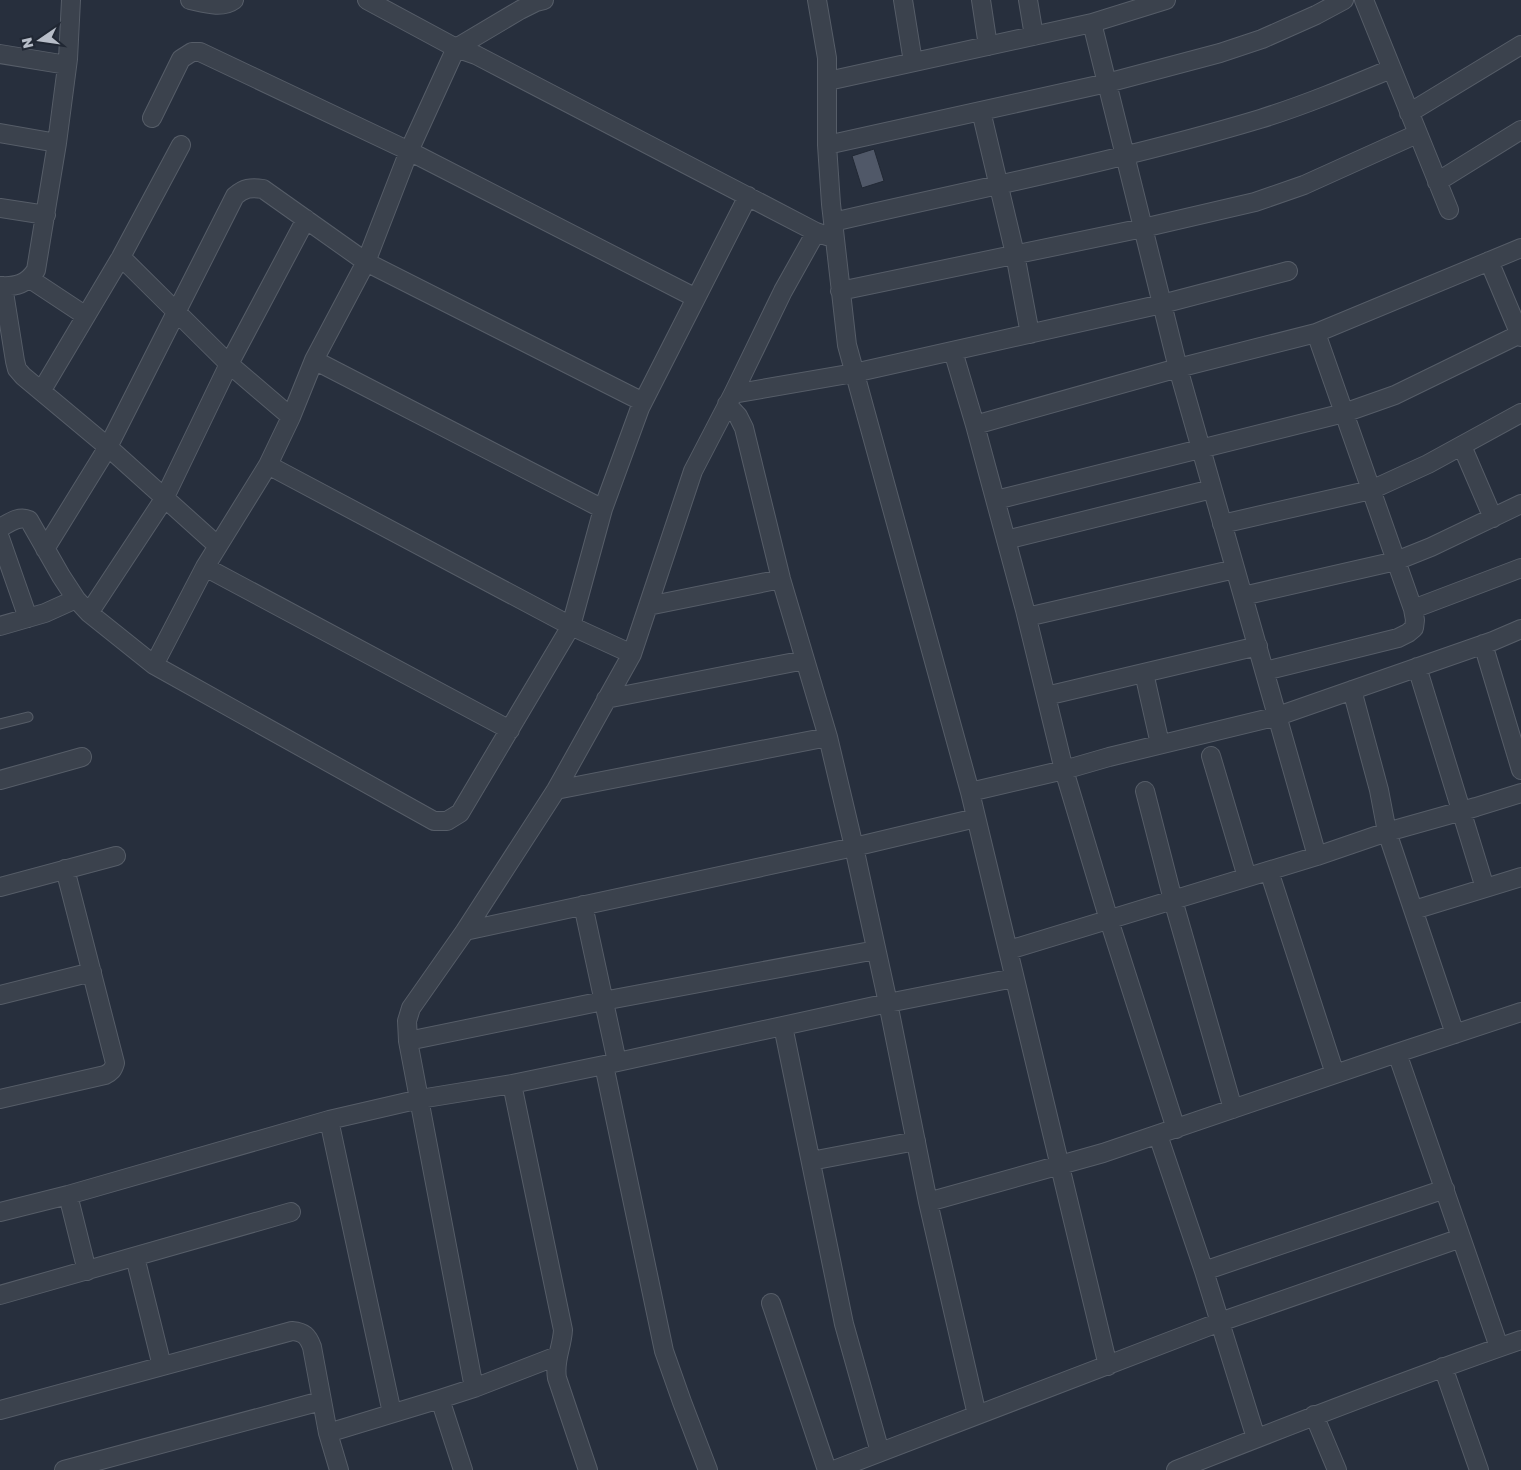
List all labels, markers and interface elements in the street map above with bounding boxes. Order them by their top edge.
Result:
north arrow [15,15,65,65]
text: N [17,36,36,50]

